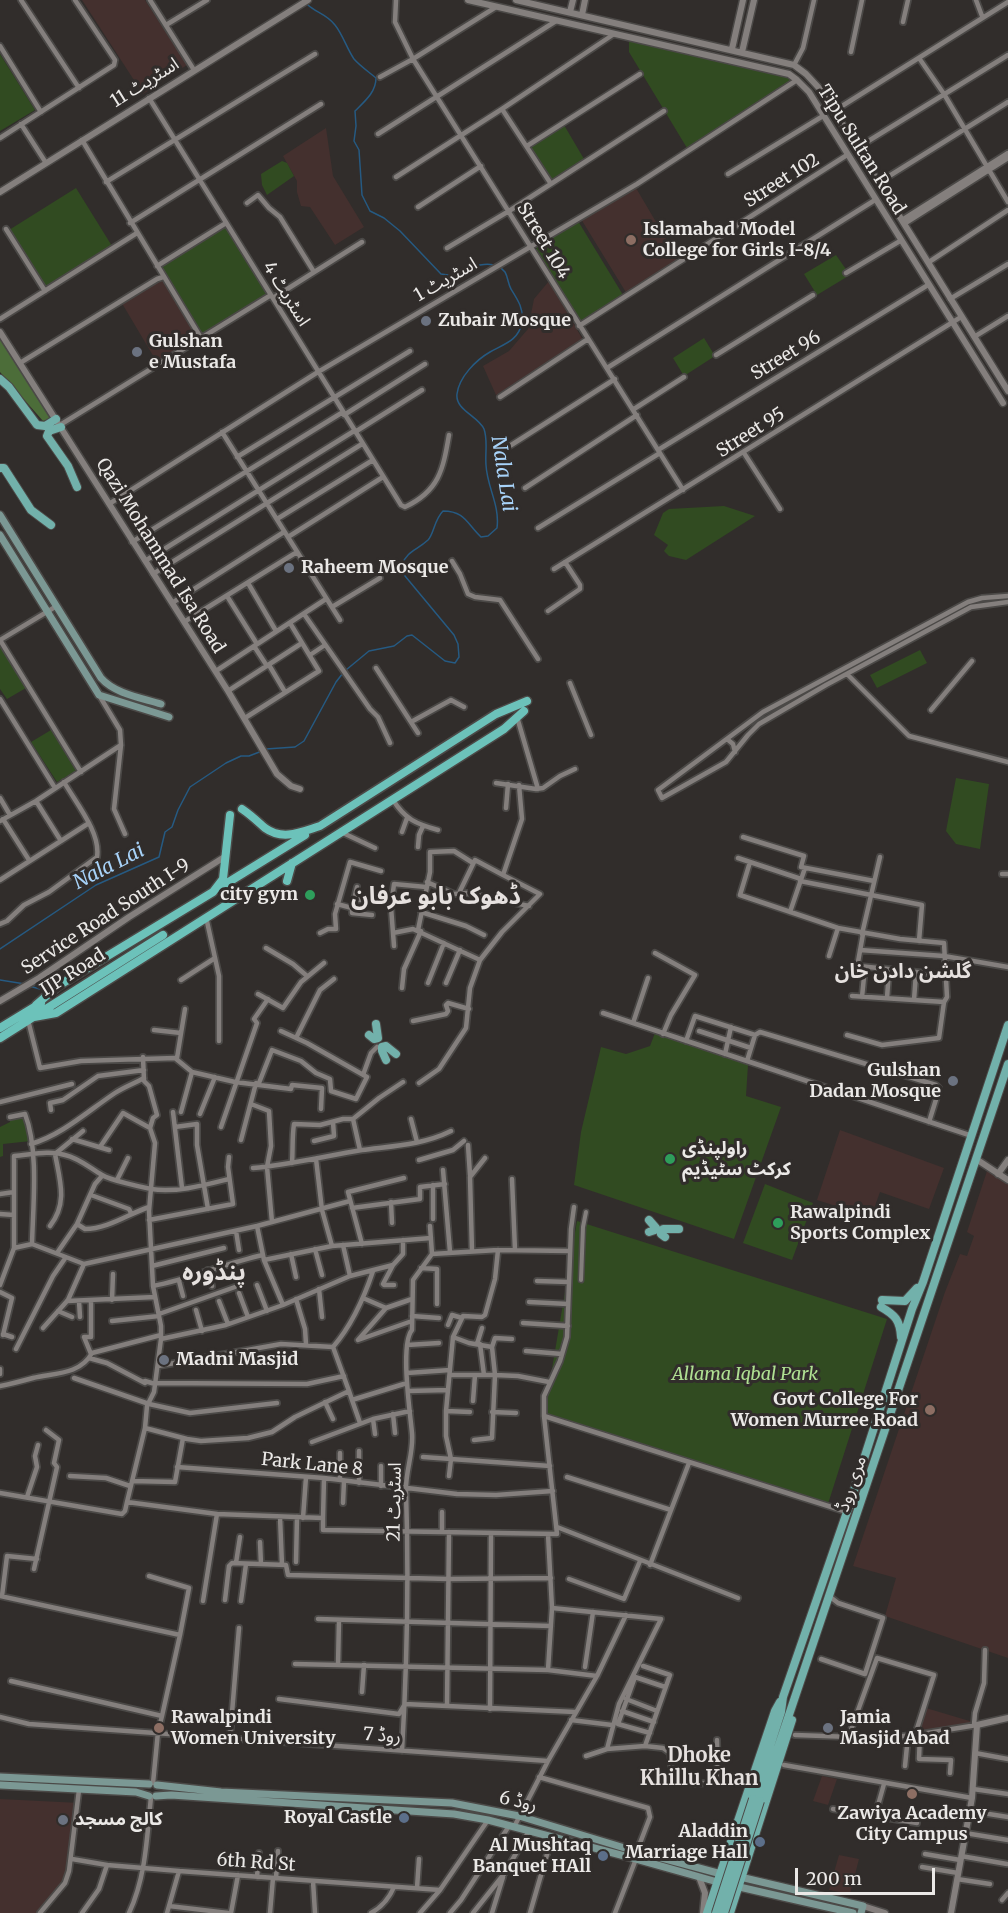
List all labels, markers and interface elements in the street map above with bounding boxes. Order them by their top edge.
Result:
street label: اسٹریٹ 11 [107,54,183,112]
street label: Tipu Sultan Road [812,81,910,219]
street label: Street 102 [740,149,824,213]
street label: Street 104 [512,199,574,283]
place label: Islamabad Model College for Girls I-8/4 [643,219,831,262]
marker: Islamabad Model College for Girls I-8/4 [624,233,638,247]
street label: اسٹریٹ 1 [411,253,481,307]
street label: اسٹریٹ 4 [258,258,314,330]
place label: Zubair Mosque [438,310,571,332]
marker: Zubair Mosque [419,314,433,328]
street label: Street 96 [747,327,825,385]
place label: Gulshan e Mustafa [149,331,236,374]
marker: Gulshan e Mustafa [130,345,144,359]
street label: Street 95 [713,404,789,462]
water label: Nala Lai [485,434,521,514]
street label: Qazi Mohammad Isa Road [91,454,229,658]
place label: Raheem Mosque [301,557,448,579]
marker: Raheem Mosque [282,561,296,575]
water label: Nala Lai [69,839,149,895]
street label: Service Road South I-9 [18,854,194,980]
district label: ڈھوک بابو عرفان [351,883,521,911]
place label: city gym [220,884,298,906]
marker: city gym [303,888,317,902]
street label: IJP Road [37,945,109,1001]
district label: گلشن دادن خان [835,960,971,984]
place label: Gulshan Dadan Mosque [809,1060,941,1102]
marker: Gulshan Dadan Mosque [946,1074,960,1088]
place label: راولپنڈی کرکٹ سٹیڈیم [682,1138,791,1180]
marker: راولپنڈی کرکٹ سٹیڈیم [663,1152,677,1166]
place label: Rawalpindi Sports Complex [790,1202,930,1244]
marker: Rawalpindi Sports Complex [771,1216,785,1230]
district label: پنڈورہ [182,1259,246,1287]
place label: Madni Masjid [176,1349,298,1371]
marker: Madni Masjid [157,1353,171,1367]
park label: Allama Iqbal Park [672,1364,818,1386]
place label: Govt College For Women Murree Road [731,1389,918,1432]
marker: Govt College For Women Murree Road [923,1403,937,1417]
street label: Park Lane 8 [260,1449,364,1481]
street label: مری روڈ [832,1453,872,1515]
street label: اسٹریٹ 21 [384,1462,406,1542]
place label: Rawalpindi Women University [171,1707,336,1750]
place label: Jamia Masjid Abad [840,1707,950,1750]
marker: Rawalpindi Women University [152,1721,166,1735]
marker: Jamia Masjid Abad [821,1721,835,1735]
street label: روڈ 7 [362,1724,402,1748]
district label: Dhoke Khillu Khan [640,1744,758,1791]
street label: روڈ 6 [497,1787,539,1817]
marker: Zawiya Academy City Campus [905,1787,919,1801]
place label: Zawiya Academy City Campus [837,1803,987,1846]
place label: Royal Castle [284,1807,392,1829]
place label: کالج مسجد [75,1809,163,1831]
marker: Royal Castle [397,1811,411,1825]
marker: کالج مسجد [56,1813,70,1827]
place label: Aladdin Marriage Hall [625,1821,748,1864]
place label: Al Mushtaq Banquet HAll [473,1835,591,1878]
marker: Aladdin Marriage Hall [753,1835,767,1849]
street label: 6th Rd St [216,1849,296,1877]
marker: Al Mushtaq Banquet HAll [596,1849,610,1863]
scale bar [798,1856,938,1894]
text: 200 m [806,1867,862,1890]

